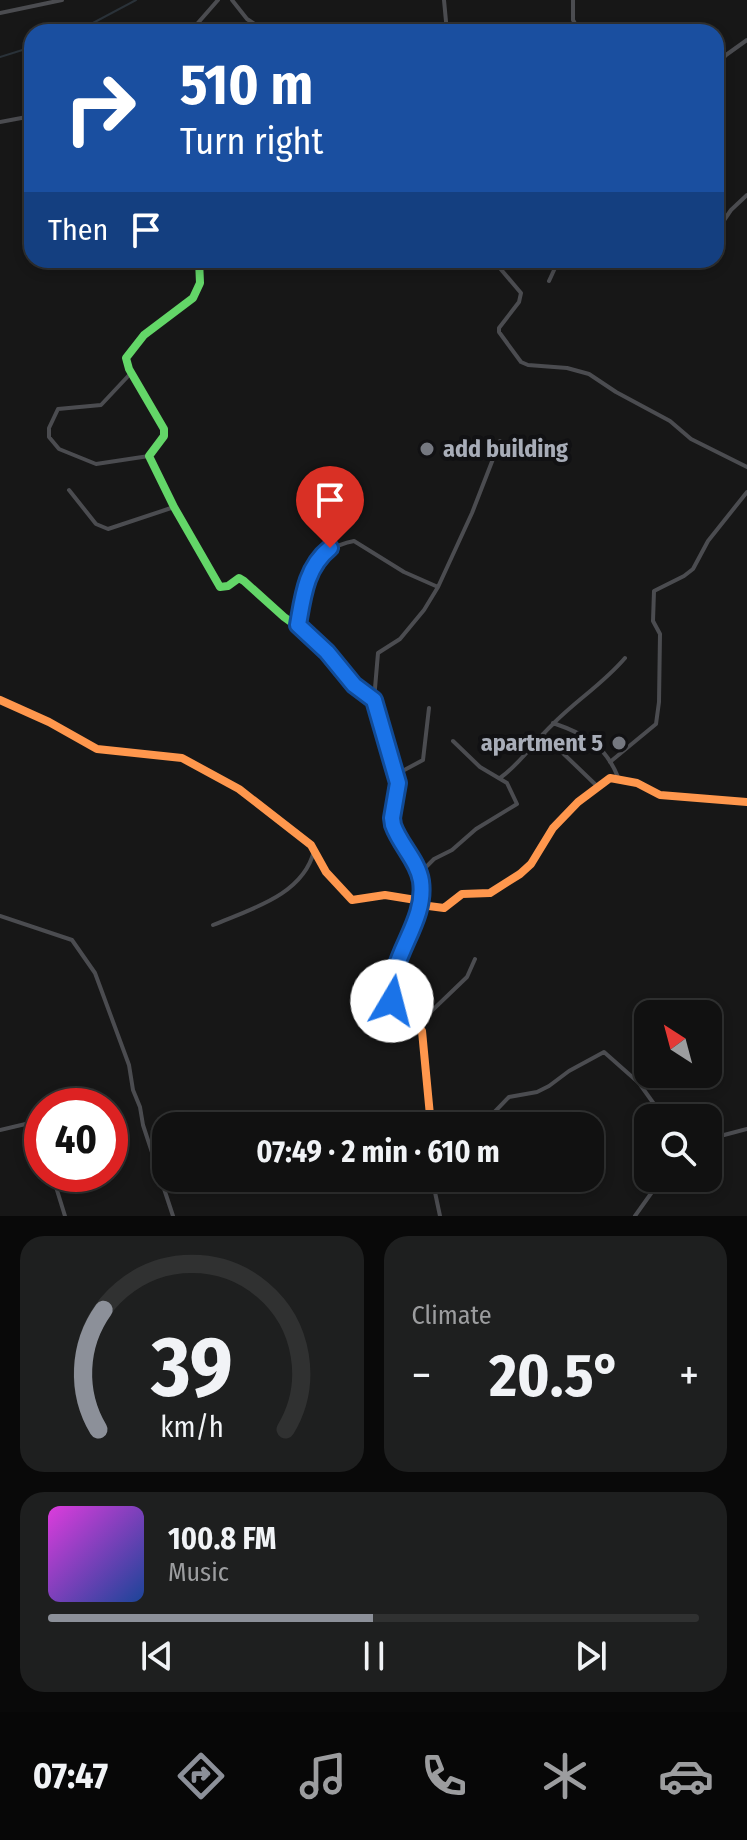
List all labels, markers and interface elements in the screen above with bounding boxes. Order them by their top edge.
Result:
text: 510 m [180,52,313,119]
icon: right [48,56,152,160]
text: Turn right [180,120,323,164]
icon: arrive [124,208,168,252]
text: Then [48,212,108,248]
place label: add building [443,435,568,463]
marker: add building [418,440,436,458]
pin [296,466,364,548]
icon: arrive [308,478,352,522]
place label: apartment 5 [481,729,603,757]
marker: apartment 5 [610,734,628,752]
position arrow [350,959,434,1043]
north arrow [634,1000,722,1088]
map controls [634,1000,722,1192]
speed limit sign: 40 [24,1088,128,1192]
button: search [634,1104,722,1192]
text: 07:49 · 2 min · 610 m [256,1134,500,1170]
text: Climate [412,1300,492,1331]
text: 39 [150,1318,233,1418]
text: 20.5° [489,1340,621,1412]
text: − [412,1349,431,1402]
text: + [679,1349,699,1402]
text: km/h [160,1410,224,1445]
text: 100.8 FM [168,1521,276,1557]
text: Music [168,1557,229,1588]
icon: previous [135,1634,179,1678]
icon: pause [352,1634,396,1678]
icon: next [569,1634,613,1678]
icon: directions [173,1748,229,1804]
icon: music [295,1748,351,1804]
icon: phone [416,1748,472,1804]
icon: climate [537,1748,593,1804]
icon: car [658,1748,714,1804]
text: 07:47 [33,1754,108,1798]

